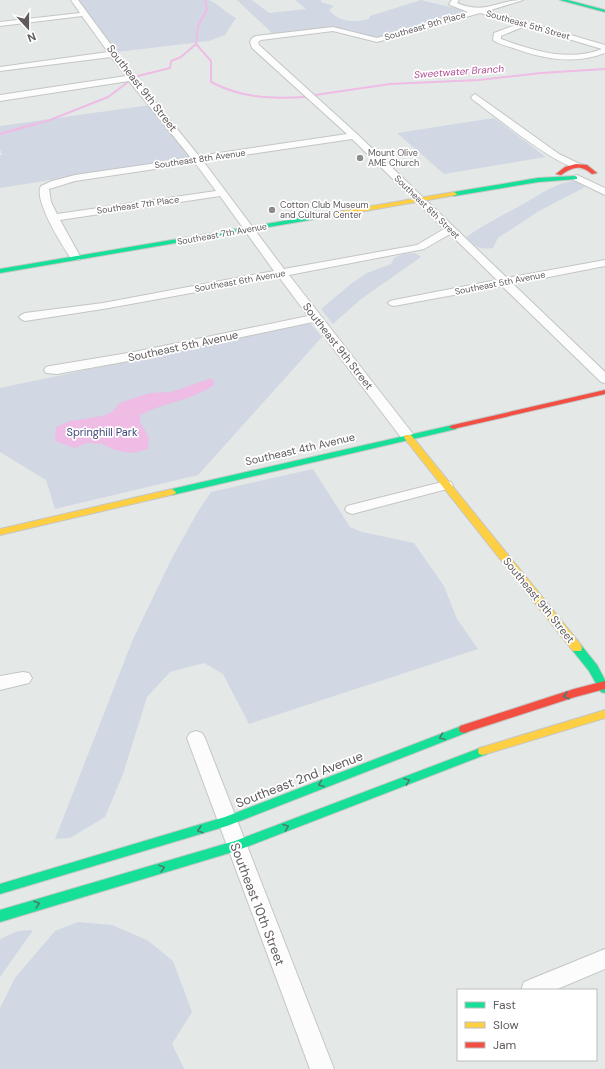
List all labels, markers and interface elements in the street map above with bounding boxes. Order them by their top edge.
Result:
street label: Southeast 5th Street [485,7,572,43]
north arrow [8,8,48,48]
street label: Southeast 9th Place [383,9,467,43]
text: N [25,29,38,45]
street label: Southeast 9th Street [104,42,180,134]
water label: Sweetwater Branch [414,62,505,81]
street label: Southeast 8th Avenue [154,147,246,171]
place label: Mount Olive AME Church [368,147,419,169]
marker: Mount Olive AME Church [355,153,365,163]
street label: Southeast 8th Street [392,173,463,242]
street label: Southeast 7th Place [96,193,180,217]
place label: Cotton Club Museum and Cultural Center [280,199,369,221]
marker: Cotton Club Museum and Cultural Center [267,205,277,215]
street label: Southeast 7th Avenue [176,220,268,248]
street label: Southeast 6th Avenue [194,267,286,295]
street label: Southeast 5th Avenue [454,268,546,298]
street label: Southeast 9th Street [300,300,376,392]
street label: Southeast 5th Avenue [127,327,239,365]
park label: Springhill Park [67,425,138,439]
street label: Southeast 4th Avenue [244,430,356,468]
street label: Southeast 9th Street [500,554,578,646]
one-way arrow [562,691,569,700]
one-way arrow [439,733,446,741]
street label: Southeast 2nd Avenue [233,747,365,812]
one-way arrow [403,777,410,785]
one-way arrow [318,780,325,788]
one-way arrow [282,824,289,832]
one-way arrow [196,825,203,834]
street label: Southeast 10th Street [226,840,289,968]
one-way arrow [158,864,165,873]
one-way arrow [34,900,41,909]
legend [457,989,597,1061]
text: Fast [493,997,516,1013]
text: Slow [493,1017,519,1033]
text: Jam [493,1037,516,1053]

